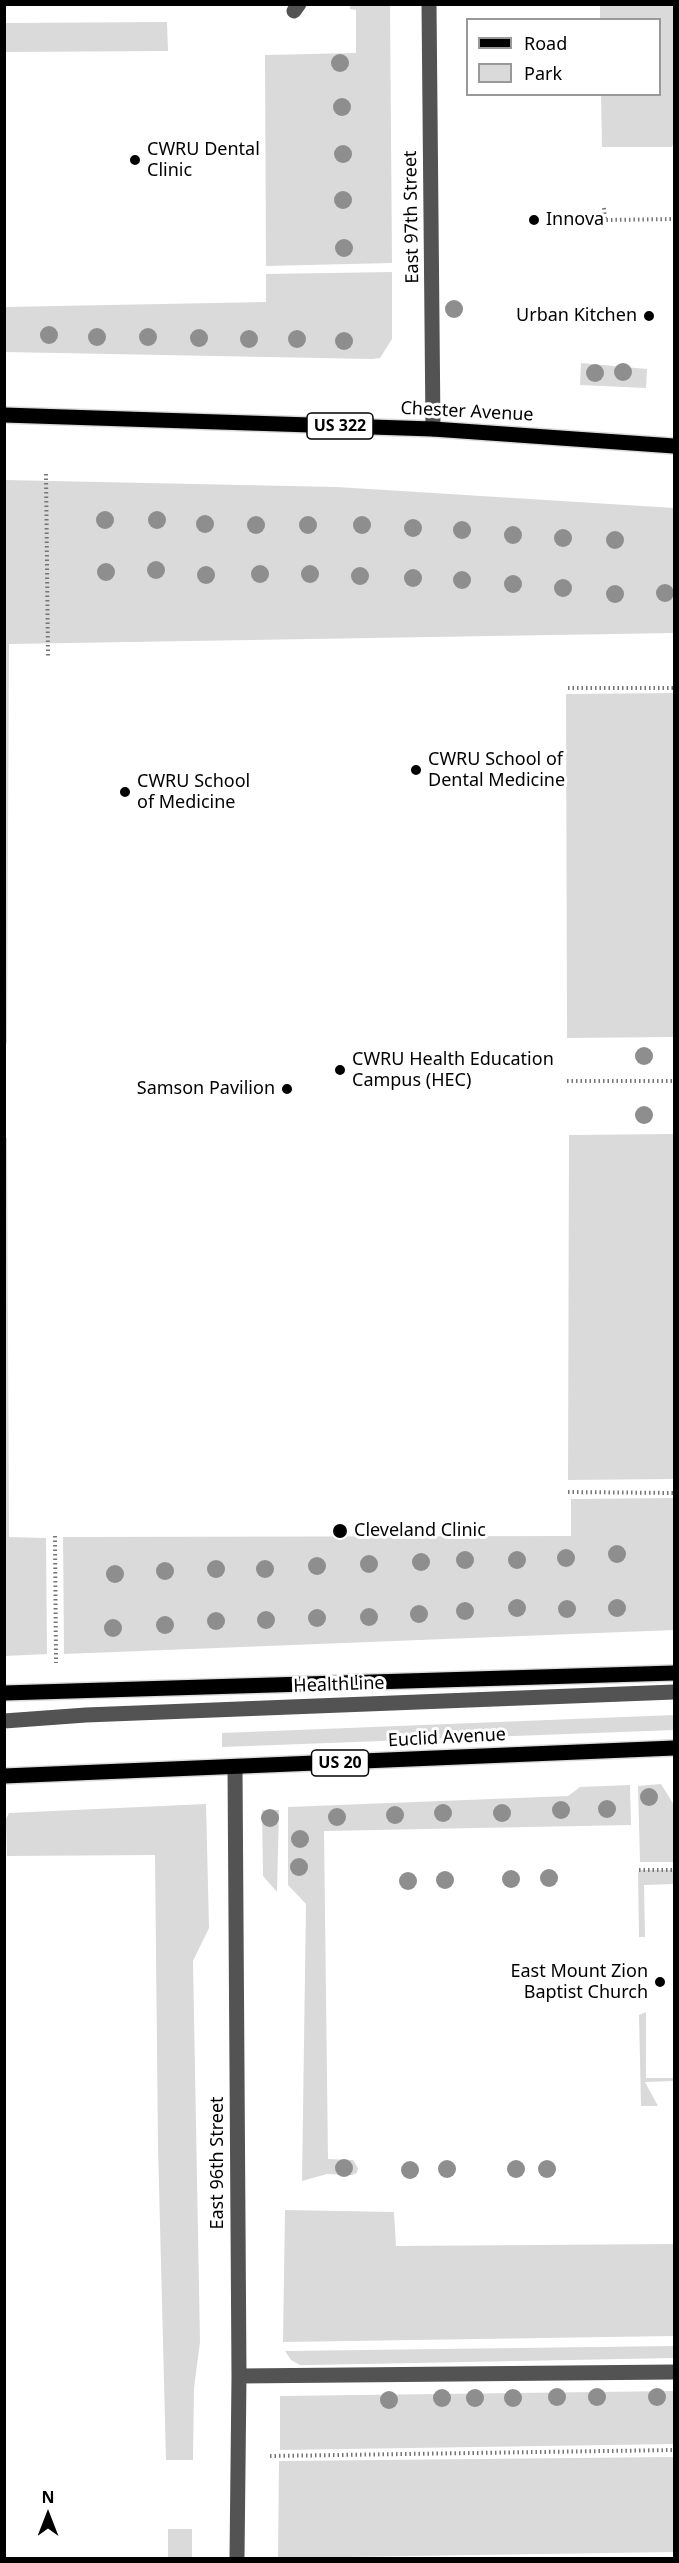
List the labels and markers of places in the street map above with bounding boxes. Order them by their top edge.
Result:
place label: CWRU Dental Clinic [147,139,260,182]
marker: CWRU Dental Clinic [128,153,142,167]
place label: Innova [546,209,604,231]
marker: Innova [527,213,541,227]
place label: Urban Kitchen [516,305,637,327]
marker: Urban Kitchen [642,309,656,323]
place label: CWRU School of Dental Medicine [428,749,565,792]
marker: CWRU School of Dental Medicine [409,763,423,777]
place label: CWRU School of Medicine [137,771,250,814]
marker: CWRU School of Medicine [118,785,132,799]
place label: CWRU Health Education Campus (HEC) [352,1049,554,1092]
marker: CWRU Health Education Campus (HEC) [333,1063,347,1077]
place label: Samson Pavilion [137,1078,275,1100]
marker: Samson Pavilion [280,1082,294,1096]
place label: Cleveland Clinic [354,1520,486,1542]
marker: Cleveland Clinic [331,1522,349,1540]
place label: East Mount Zion Baptist Church [510,1961,648,2004]
marker: East Mount Zion Baptist Church [653,1975,667,1989]

